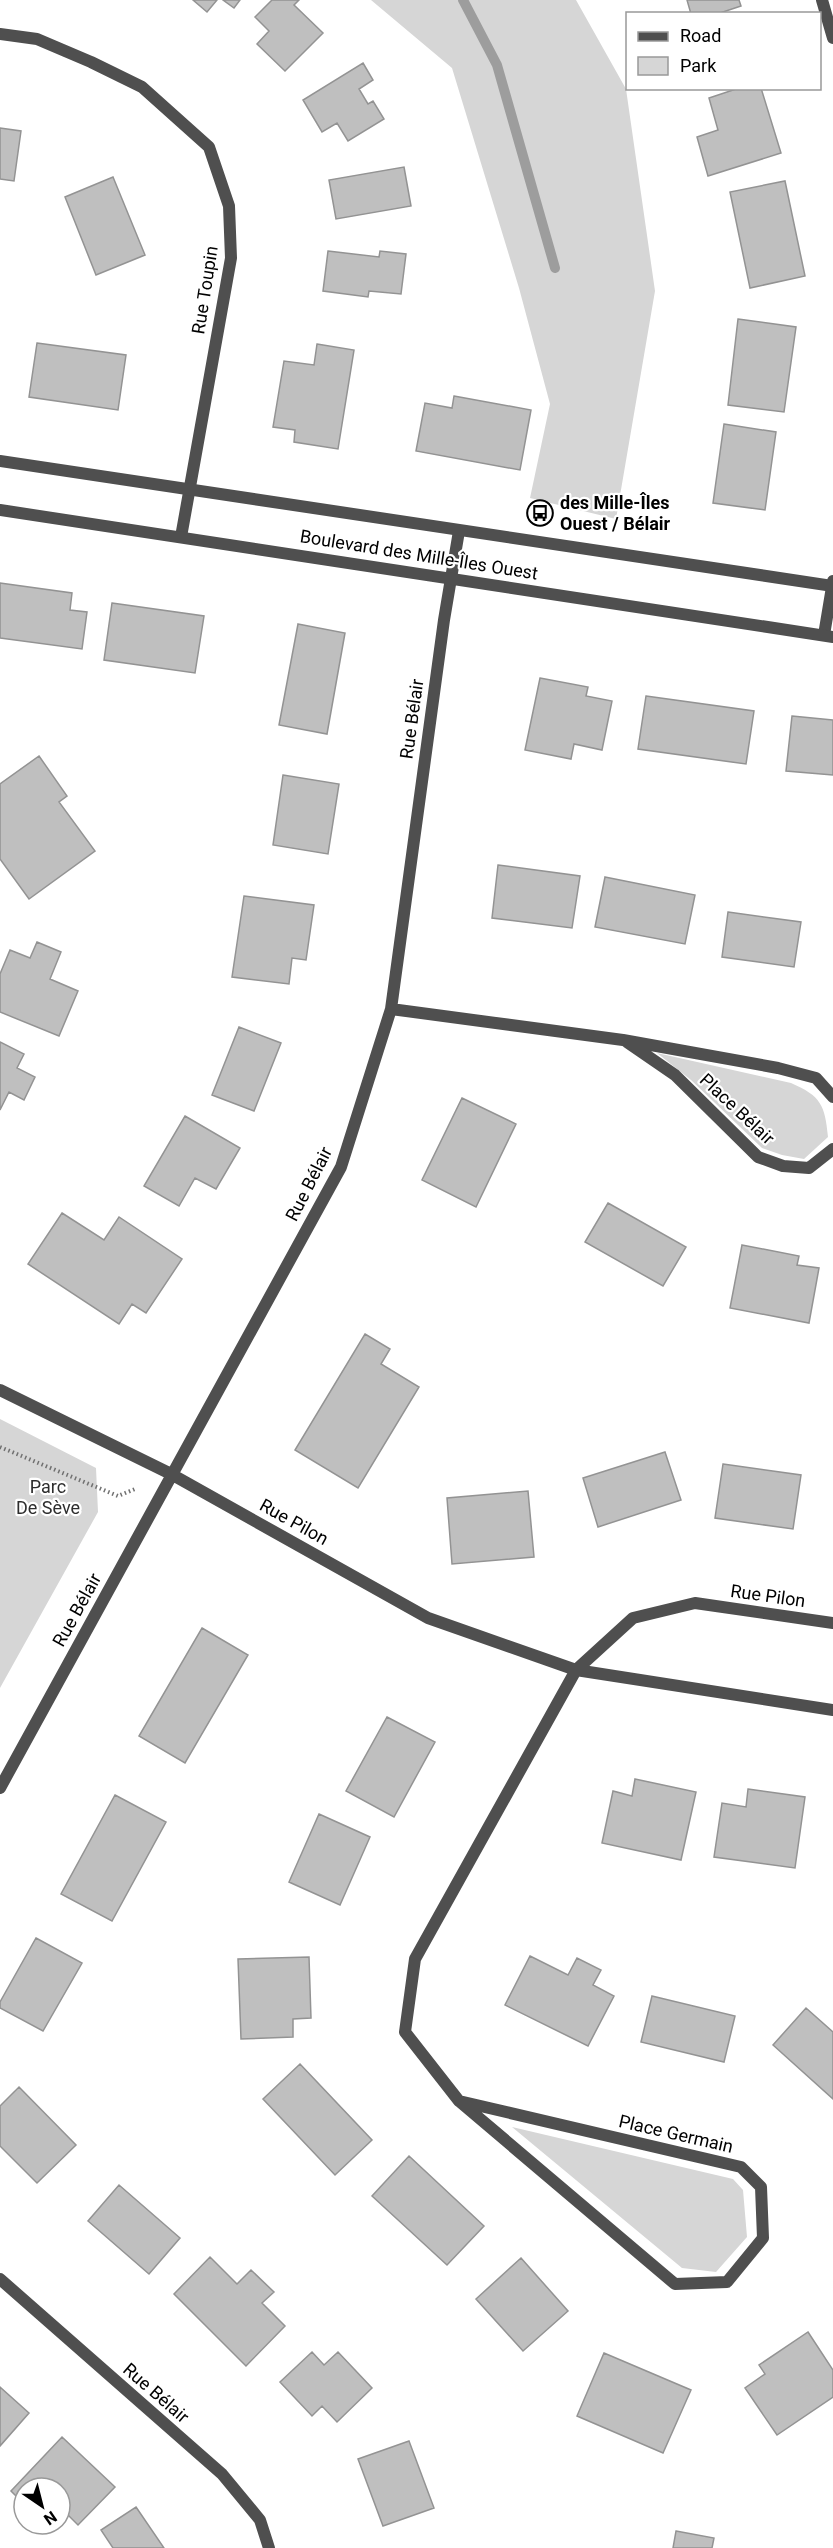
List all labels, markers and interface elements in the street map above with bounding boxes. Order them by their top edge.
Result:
legend [626,12,821,90]
text: Road [680,25,721,46]
text: Park [680,55,717,76]
street label: Rue Toupin [187,244,222,336]
place label: des Mille-Îles Ouest / Bélair [560,492,671,534]
bus stop icon: des Mille-Îles Ouest / Bélair [525,498,555,528]
street label: Boulevard des Mille-Îles Ouest [299,525,540,584]
street label: Rue Bélair [396,678,428,760]
street label: Place Bélair [696,1069,779,1148]
street label: Rue Bélair [281,1143,336,1224]
park label: Parc De Sève [16,1476,80,1518]
street label: Rue Pilon [256,1494,332,1549]
street label: Rue Bélair [48,1569,105,1650]
street label: Rue Pilon [729,1580,807,1611]
street label: Place Germain [617,2110,735,2157]
street label: Rue Bélair [119,2358,194,2427]
north arrow [12,2476,72,2536]
text: N [40,2507,60,2529]

